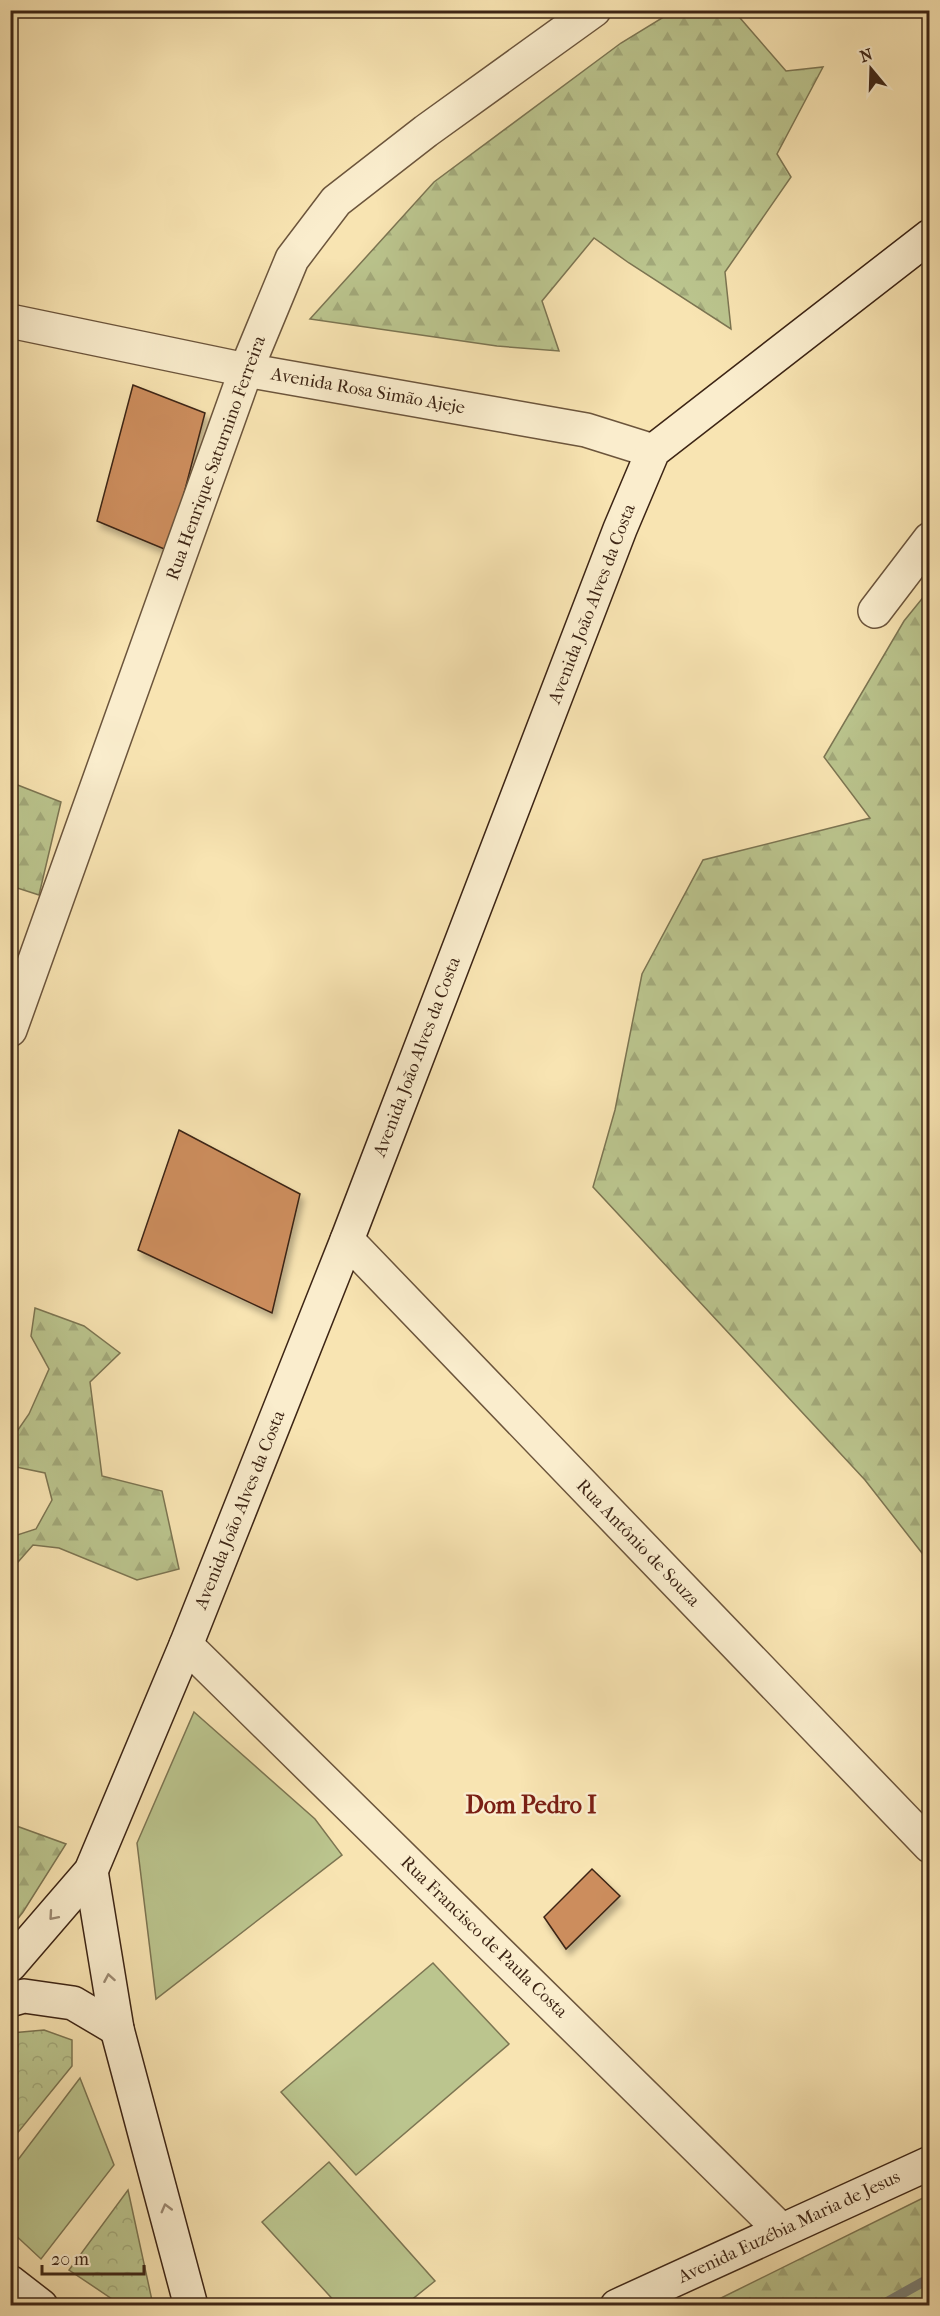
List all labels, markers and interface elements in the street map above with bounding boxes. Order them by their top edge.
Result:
north arrow [841,39,901,99]
text: N [857,44,876,66]
street label: Rua Henrique Saturnino Ferreira [162,332,270,583]
street label: Avenida Rosa Simão Ajeje [268,363,467,418]
street label: Avenida João Alves da Costa [544,500,640,708]
street label: Avenida João Alves da Costa [369,953,465,1161]
street label: Avenida João Alves da Costa [190,1407,290,1613]
street label: Rua Antônio de Souza [572,1475,705,1611]
district label: Dom Pedro I [465,1791,597,1819]
street label: Rua Francisco de Paula Costa [396,1852,572,2023]
one-way arrow [49,1909,60,1920]
one-way arrow [103,1974,116,1984]
street label: Avenida Euzébia Maria de Jesus [674,2166,904,2288]
one-way arrow [161,2203,173,2214]
scale bar [42,2238,144,2276]
text: 20 m [51,2249,89,2270]

